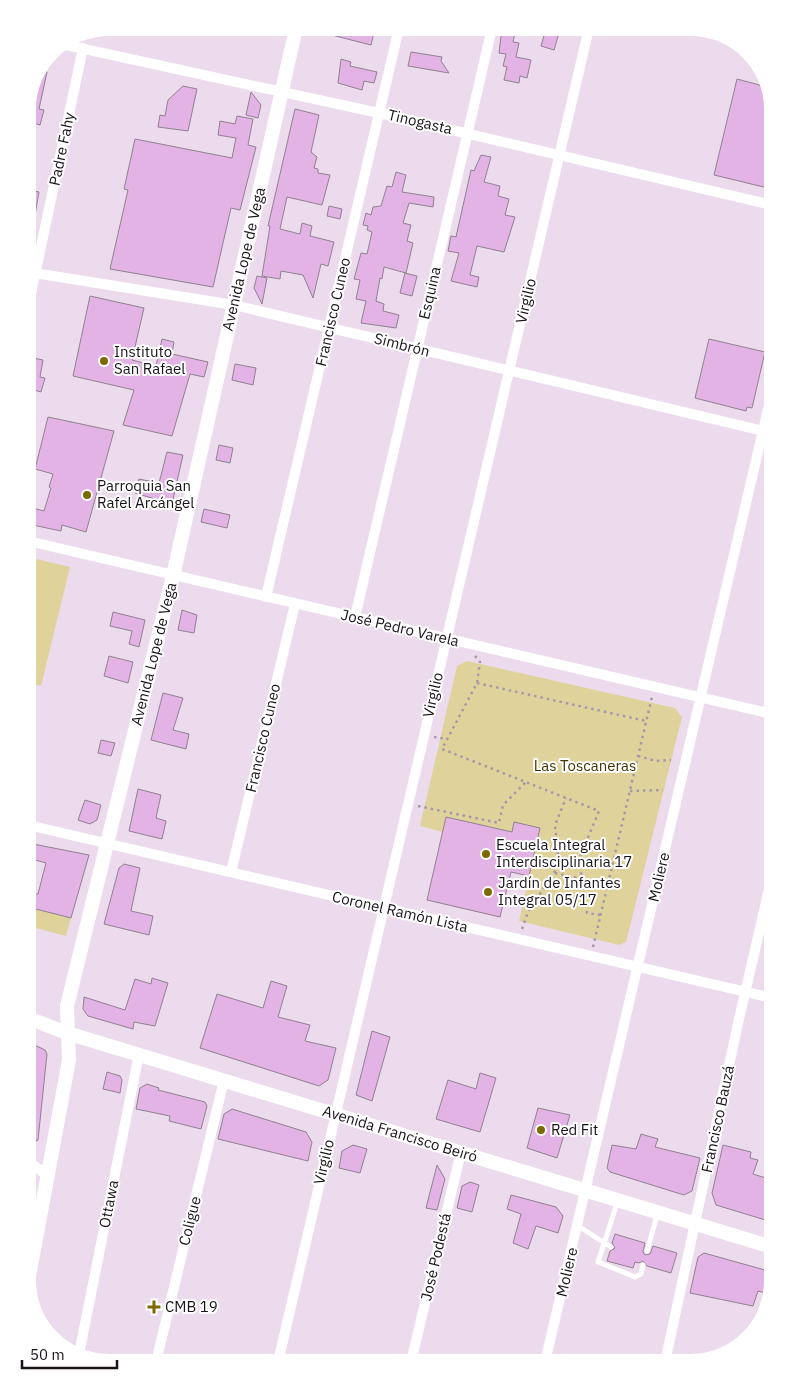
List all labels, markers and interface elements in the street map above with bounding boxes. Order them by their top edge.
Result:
street label: Tinogasta [386,105,454,138]
street label: Padre Fahy [44,110,79,187]
street label: Avenida Lope de Vega [218,185,269,333]
street label: Francisco Cuneo [311,256,354,368]
street label: Esquina [414,265,445,321]
street label: Virgilio [511,276,540,325]
street label: Simbrón [372,328,432,361]
place label: Instituto San Rafael [114,342,185,378]
marker: Instituto San Rafael [98,355,110,367]
place label: Parroquia San Rafel Arcángel [97,476,194,512]
marker: Parroquia San Rafel Arcángel [81,489,93,501]
street label: Avenida Lope de Vega [127,580,180,727]
street label: José Pedro Varela [339,605,461,650]
street label: Virgilio [418,670,447,719]
street label: Francisco Cuneo [241,682,284,794]
park label: Las Toscaneras [534,756,636,775]
place label: Escuela Integral Interdisciplinaria 17 [496,835,632,871]
marker: Escuela Integral Interdisciplinaria 17 [480,848,492,860]
street label: Moliere [644,850,673,904]
place label: Jardín de Infantes Integral 05/17 [498,873,621,909]
marker: Jardín de Infantes Integral 05/17 [482,886,494,898]
street label: Coronel Ramón Lista [330,887,470,936]
street label: Francisco Bauzá [697,1063,738,1174]
street label: Avenida Francisco Beiró [320,1101,480,1166]
place label: Red Fit [551,1120,598,1139]
marker: Red Fit [535,1124,547,1136]
street label: Virgilio [309,1137,338,1186]
street label: Ottawa [95,1178,122,1229]
street label: Coligue [174,1194,205,1248]
street label: José Podestá [416,1211,455,1303]
street label: Moliere [552,1245,581,1299]
place label: CMB 19 [165,1297,218,1316]
marker: CMB 19 [147,1300,161,1314]
scale bar [22,1338,118,1370]
text: 50 m [30,1345,65,1364]

